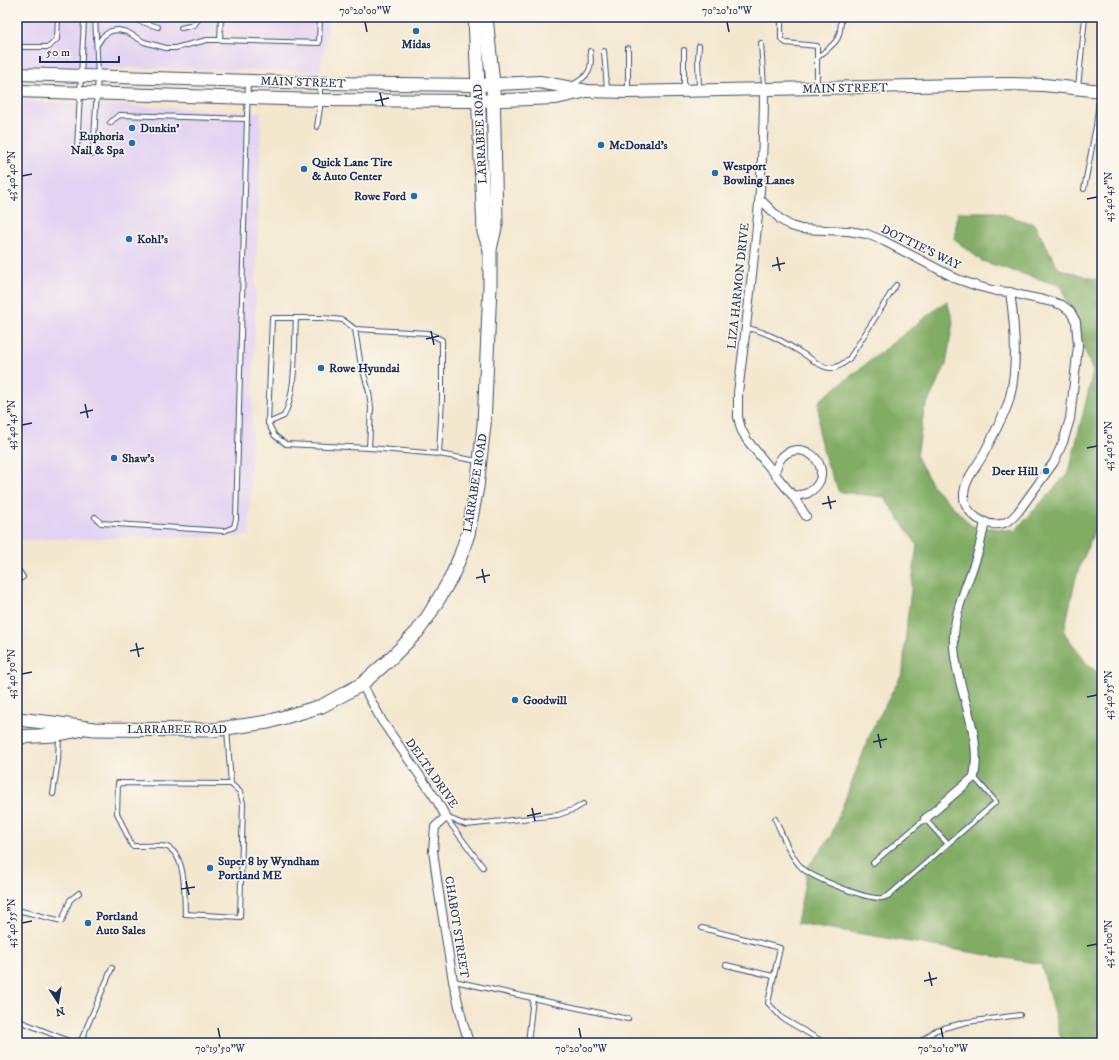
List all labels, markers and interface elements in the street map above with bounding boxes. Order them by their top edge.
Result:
text: 70°20'00"W [339,5,392,17]
text: 70°20'10"W [702,5,753,17]
marker: Midas [411,26,421,36]
place label: Midas [401,37,431,52]
scale bar [40,38,119,64]
text: 50 m [46,45,70,60]
street label: MAIN STREET [260,74,346,91]
street label: MAIN STREET [802,80,888,97]
street label: LARRABEE ROAD [470,84,491,184]
place label: Dunkin' [140,121,179,136]
marker: Dunkin' [127,123,137,133]
place label: Euphoria Nail & Spa [71,129,125,158]
marker: Euphoria Nail & Spa [127,138,137,148]
place label: McDonald's [609,138,668,153]
marker: McDonald's [596,140,606,150]
text: 43°40'40"N [6,151,18,201]
place label: Quick Lane Tire & Auto Center [312,155,393,184]
place label: Westport Bowling Lanes [722,159,794,188]
marker: Quick Lane Tire & Auto Center [299,164,309,174]
marker: Westport Bowling Lanes [710,168,720,178]
text: 43°40'45"N [1103,172,1115,222]
place label: Rowe Ford [354,189,407,204]
marker: Rowe Ford [409,191,419,201]
street label: LIZA HARMON DRIVE [724,222,753,350]
street label: DOTTIE'S WAY [879,222,963,273]
place label: Kohl's [137,232,168,247]
marker: Kohl's [124,234,134,244]
place label: Rowe Hyundai [329,361,400,376]
marker: Rowe Hyundai [316,363,326,373]
text: 43°40'45"N [6,400,18,450]
text: 43°40'50"N [1103,421,1115,471]
street label: LARRABEE ROAD [460,432,491,534]
place label: Shaw's [122,451,154,466]
marker: Shaw's [109,453,119,463]
place label: Deer Hill [992,464,1038,479]
marker: Deer Hill [1041,466,1051,476]
text: 43°40'50"N [6,649,18,699]
text: 43°40'55"N [1103,670,1115,720]
place label: Goodwill [523,693,567,708]
marker: Goodwill [510,695,520,705]
street label: LARRABEE ROAD [127,722,227,737]
street label: DELTA DRIVE [402,735,461,812]
place label: Super 8 by Wyndham Portland ME [218,854,320,883]
marker: Super 8 by Wyndham Portland ME [205,863,215,873]
street label: CHABOT STREET [441,875,472,979]
text: 43°40'55"N [6,898,18,948]
place label: Portland Auto Sales [95,909,146,938]
marker: Portland Auto Sales [83,918,93,928]
text: 43°41'00"N [1103,920,1115,968]
north arrow [38,982,78,1022]
text: N [54,1003,66,1019]
text: 70°19'50"W [195,1043,246,1055]
text: 70°20'00"W [555,1043,608,1055]
text: 70°20'10"W [918,1043,969,1055]

